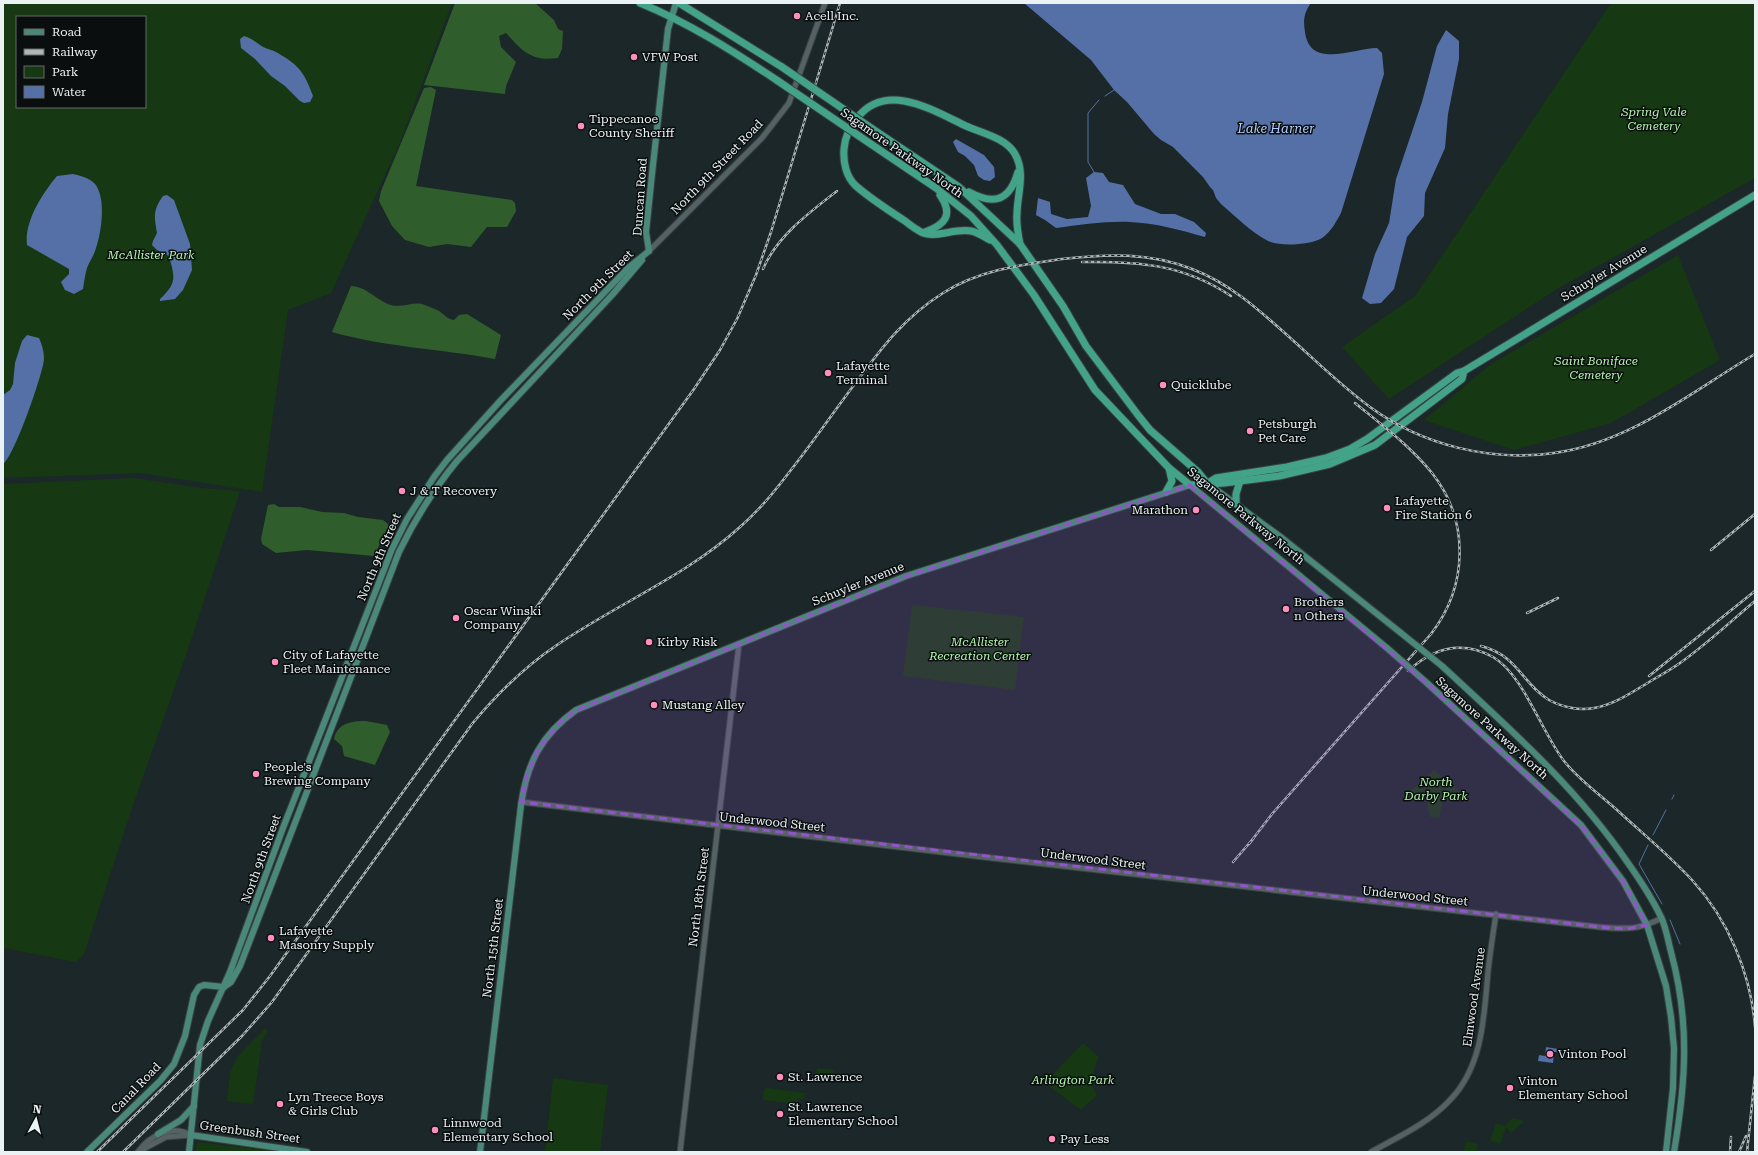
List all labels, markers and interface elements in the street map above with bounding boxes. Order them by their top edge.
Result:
place label: Acell Inc. [805,9,859,23]
marker: Acell Inc. [792,11,802,21]
legend [16,16,146,108]
text: Road [52,25,82,39]
text: Railway [52,45,98,59]
place label: VFW Post [642,50,698,64]
marker: VFW Post [629,52,639,62]
text: Park [52,65,79,79]
text: Water [52,85,86,99]
street label: Sagamore Parkway North [838,105,966,201]
park label: Spring Vale Cemetery [1620,105,1687,133]
place label: Tippecanoe County Sheriff [589,112,675,140]
street label: North 9th Street Road [668,117,766,217]
marker: Tippecanoe County Sheriff [576,121,586,131]
water label: Lake Harner [1237,121,1315,136]
street label: Duncan Road [630,157,650,236]
street label: Schuyler Avenue [1558,242,1650,304]
street label: North 9th Street [560,247,636,323]
park label: McAllister Park [107,248,195,262]
park label: Saint Boniface Cemetery [1553,354,1638,382]
place label: Lafayette Terminal [836,359,890,387]
marker: Lafayette Terminal [823,368,833,378]
place label: Quicklube [1171,378,1232,392]
marker: Quicklube [1158,380,1168,390]
place label: Petsburgh Pet Care [1258,417,1317,445]
marker: Petsburgh Pet Care [1245,426,1255,436]
street label: Sagamore Parkway North [1185,464,1308,568]
place label: J & T Recovery [410,484,498,498]
marker: J & T Recovery [397,486,407,496]
place label: Lafayette Fire Station 6 [1395,494,1472,522]
place label: Marathon [1132,503,1188,517]
marker: Lafayette Fire Station 6 [1382,503,1392,513]
marker: Marathon [1191,505,1201,515]
street label: North 9th Street [354,511,404,603]
street label: Schuyler Avenue [810,559,906,609]
place label: Brothers n Others [1294,595,1344,623]
place label: Oscar Winski Company [464,604,541,632]
marker: Brothers n Others [1281,604,1291,614]
marker: Oscar Winski Company [451,613,461,623]
place label: Kirby Risk [657,635,718,649]
park label: McAllister Recreation Center [928,635,1031,663]
marker: Kirby Risk [644,637,654,647]
place label: City of Lafayette Fleet Maintenance [283,648,391,676]
marker: City of Lafayette Fleet Maintenance [270,657,280,667]
street label: Sagamore Parkway North [1433,674,1551,782]
place label: Mustang Alley [662,698,746,712]
marker: Mustang Alley [649,700,659,710]
place label: People's Brewing Company [264,760,371,788]
marker: People's Brewing Company [251,769,261,779]
park label: North Darby Park [1403,775,1468,803]
street label: Underwood Street [718,809,826,835]
street label: North 9th Street [238,812,284,905]
street label: North 18th Street [686,846,712,948]
street label: Underwood Street [1039,846,1147,872]
street label: Underwood Street [1361,883,1469,909]
street label: North 15th Street [480,897,506,999]
place label: Lafayette Masonry Supply [279,924,375,952]
marker: Lafayette Masonry Supply [266,933,276,943]
street label: Elmwood Avenue [1460,946,1488,1048]
place label: Vinton Pool [1558,1047,1627,1061]
marker: Vinton Pool [1545,1049,1555,1059]
street label: Canal Road [108,1059,164,1116]
place label: St. Lawrence [788,1070,863,1084]
marker: St. Lawrence [775,1072,785,1082]
park label: Arlington Park [1031,1073,1115,1087]
place label: Vinton Elementary School [1518,1074,1628,1102]
marker: Vinton Elementary School [1505,1083,1515,1093]
place label: Lyn Treece Boys & Girls Club [288,1090,384,1118]
north arrow [16,1099,56,1139]
marker: Lyn Treece Boys & Girls Club [275,1099,285,1109]
place label: St. Lawrence Elementary School [788,1100,898,1128]
text: N [32,1103,43,1117]
marker: St. Lawrence Elementary School [775,1109,785,1119]
place label: Linnwood Elementary School [443,1116,553,1144]
street label: Greenbush Street [199,1118,302,1146]
marker: Linnwood Elementary School [430,1125,440,1135]
place label: Pay Less [1060,1132,1109,1146]
marker: Pay Less [1047,1134,1057,1144]

